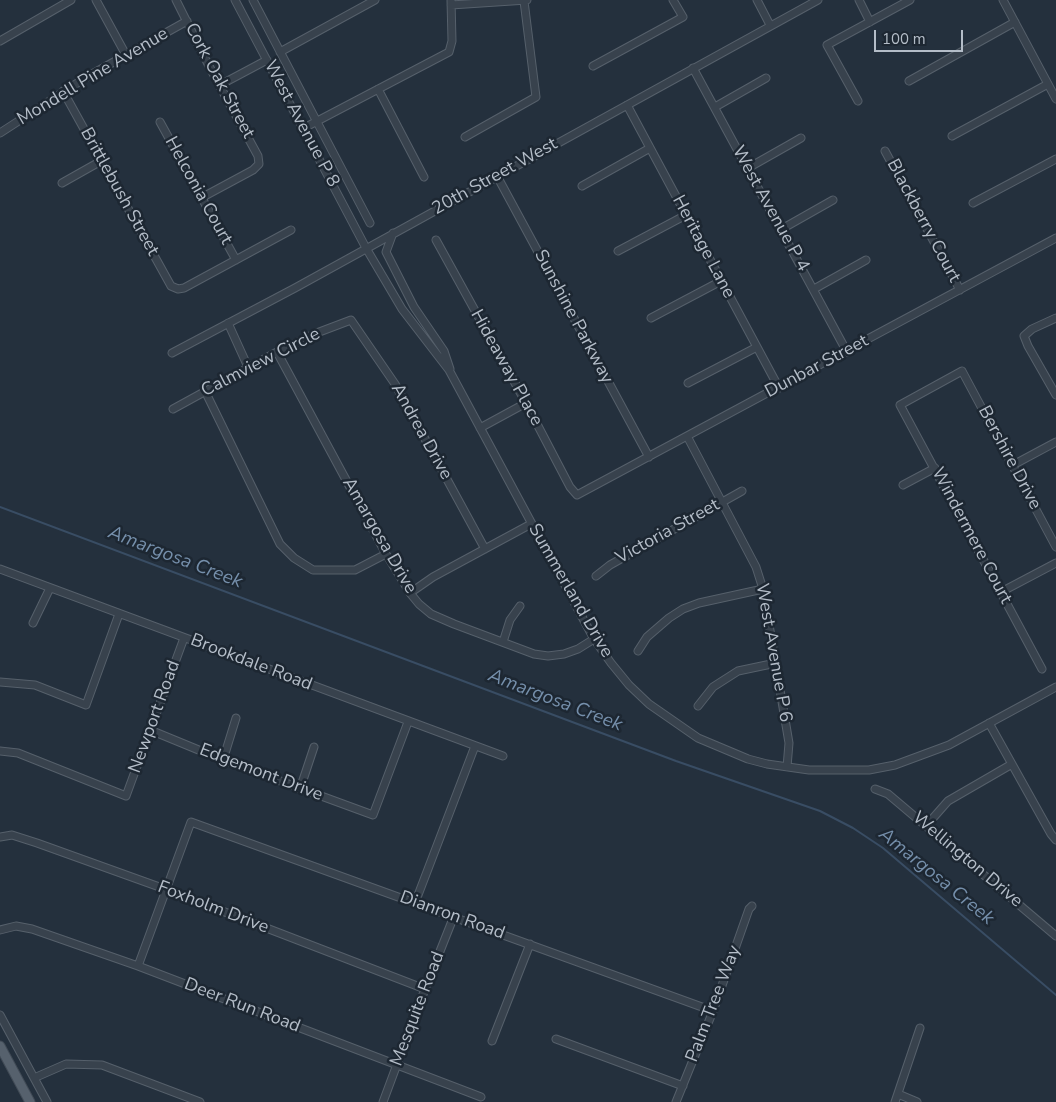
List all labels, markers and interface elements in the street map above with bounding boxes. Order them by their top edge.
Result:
street label: Cork Oak Street [180,20,258,142]
scale bar [876,20,965,52]
street label: Mondell Pine Avenue [14,23,172,131]
text: 100 m [882,29,926,49]
street label: West Avenue P 8 [258,57,344,191]
street label: Brittlebush Street [75,124,163,260]
street label: Helconia Court [159,133,237,249]
street label: 20th Street West [429,134,561,220]
street label: West Avenue P 4 [726,142,814,276]
street label: Blackberry Court [881,156,965,286]
street label: Heritage Lane [667,192,739,302]
street label: Sunshine Parkway [529,247,617,387]
street label: Hideaway Place [465,306,547,430]
street label: Calmview Circle [198,324,324,402]
street label: Dunbar Street [762,331,872,403]
street label: Andrea Drive [386,380,456,484]
street label: Bershire Drive [973,402,1045,514]
street label: Windermere Court [926,464,1016,608]
street label: Amargosa Drive [337,474,421,598]
street label: Victoria Street [612,495,724,569]
street label: Summerland Drive [523,520,617,662]
water label: Amargosa Creek [105,522,245,594]
street label: West Avenue P 6 [750,582,796,724]
street label: Brookdale Road [187,630,315,696]
street label: Newport Road [125,658,185,776]
water label: Amargosa Creek [485,665,625,737]
street label: Edgemont Drive [196,740,326,806]
street label: Wellington Drive [907,807,1027,913]
water label: Amargosa Creek [874,824,998,930]
street label: Foxholm Drive [154,877,272,939]
street label: Dianron Road [396,887,508,945]
street label: Palm Tree Way [682,943,746,1065]
street label: Mesquite Road [386,949,450,1069]
street label: Deer Run Road [181,974,303,1038]

